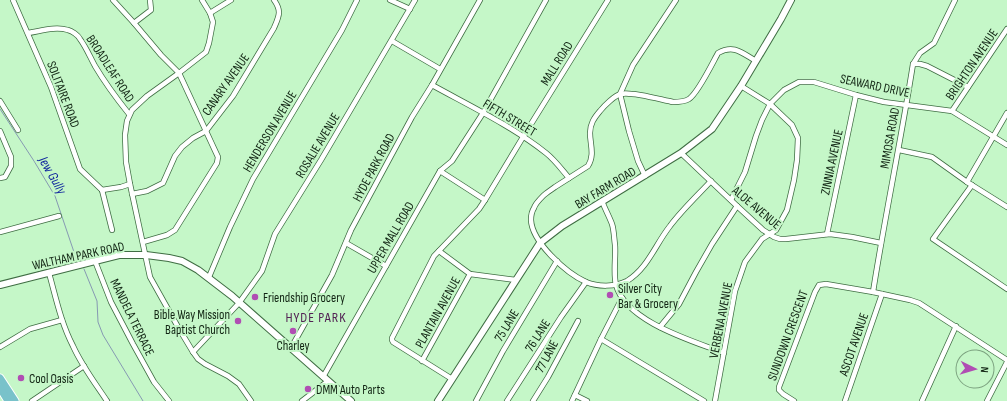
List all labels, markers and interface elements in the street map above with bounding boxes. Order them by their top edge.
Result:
street label: BRIGHTON AVENUE [942,26,1002,103]
street label: BROADLEAF ROAD [82,32,138,105]
street label: MALL ROAD [537,38,577,89]
street label: CANARY AVENUE [199,50,253,119]
street label: SOLITAIRE ROAD [43,59,83,130]
street label: SEAWARD DRIVE [839,71,911,101]
street label: HENDERSON AVENUE [239,88,300,175]
street label: FIFTH STREET [480,96,539,140]
street label: MIMOSA ROAD [877,106,903,170]
street label: ROSALIE AVENUE [292,110,344,181]
street label: ZINNIA AVENUE [817,128,847,196]
street label: HYDE PARK ROAD [349,131,399,204]
water label: Jew Gully [34,152,71,198]
street label: BAY FARM ROAD [572,163,639,212]
street label: ALOE AVENUE [728,182,784,233]
street label: UPPER MALL ROAD [364,199,418,276]
street label: WALTHAM PARK ROAD [31,238,126,274]
street label: PLANTAIN AVENUE [412,274,464,351]
street label: MANDELA TERRACE [107,276,158,359]
place label: Silver City Bar & Grocery [618,281,678,312]
street label: VERBENA AVENUE [706,281,736,360]
street label: SUNDOWN CRESCENT [764,288,812,383]
place label: Friendship Grocery [263,290,345,306]
marker: Silver City Bar & Grocery [605,290,615,300]
marker: Friendship Grocery [250,292,260,302]
street label: 75 LANE [491,306,523,345]
place label: Bible Way Mission Baptist Church [154,307,230,338]
district label: HYDE PARK [285,309,347,326]
street label: ASCOT AVENUE [835,311,872,379]
marker: Bible Way Mission Baptist Church [233,316,243,326]
street label: 76 LANE [522,316,554,355]
marker: Charley [288,326,298,336]
street label: 77 LANE [532,337,562,376]
place label: Charley [276,338,310,354]
north arrow [955,349,995,389]
text: N [978,366,991,373]
place label: Cool Oasis [29,371,74,387]
marker: Cool Oasis [16,373,26,383]
place label: DMM Auto Parts [316,382,385,398]
marker: DMM Auto Parts [303,384,313,394]

